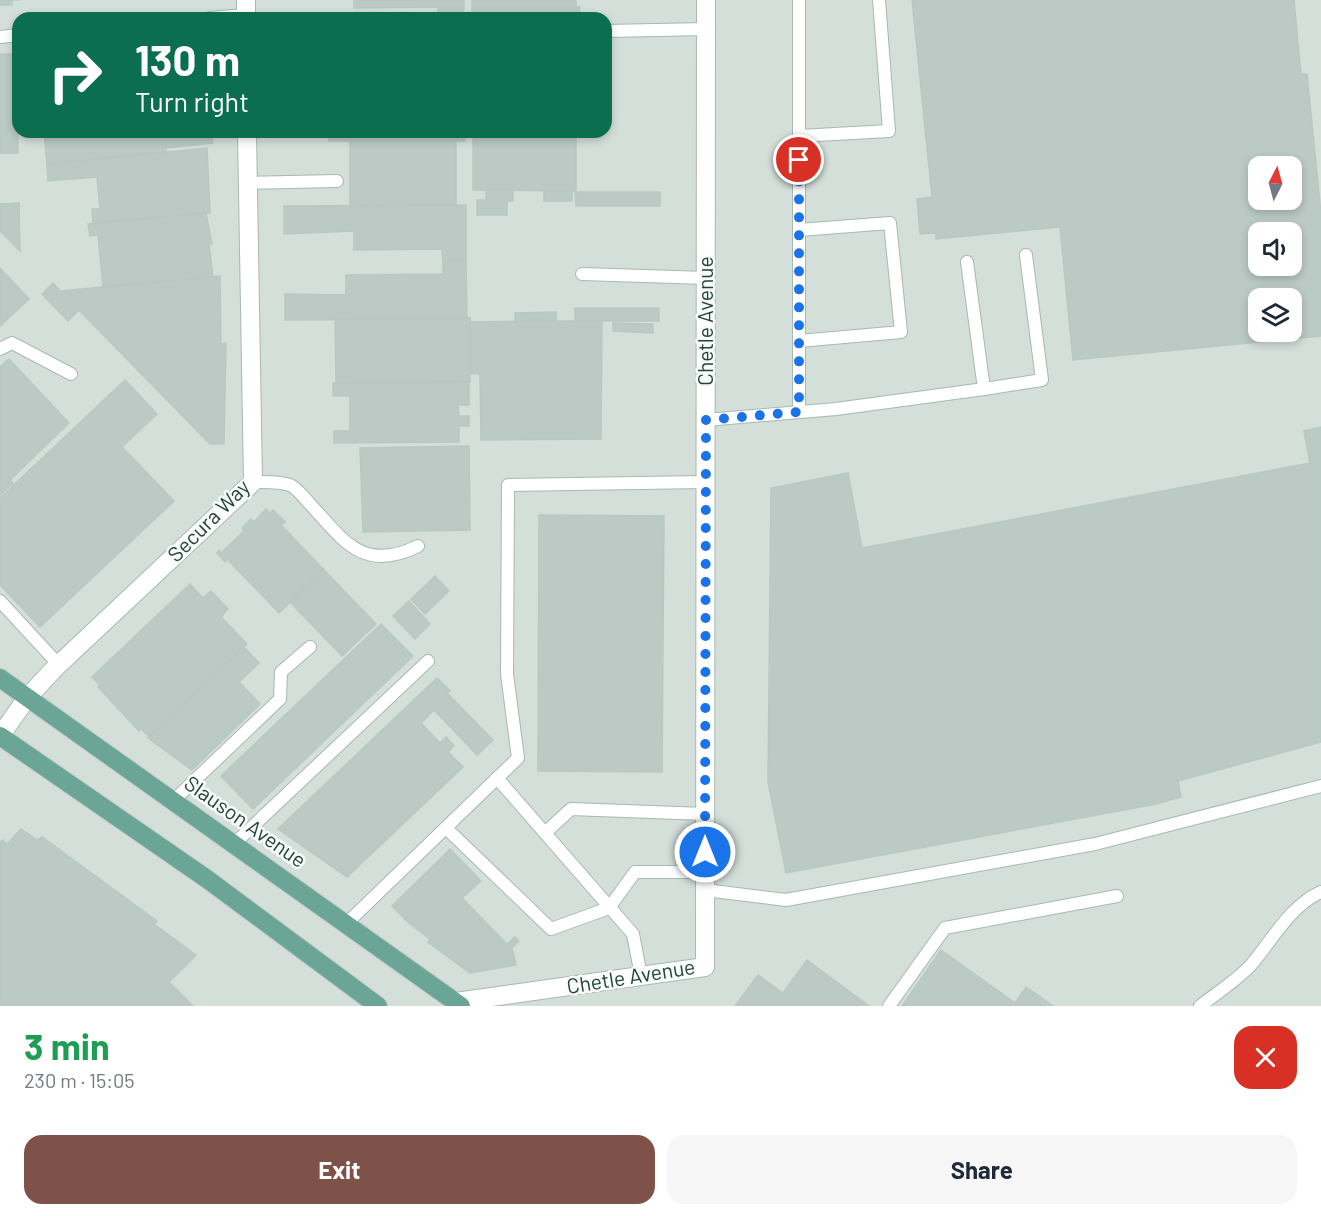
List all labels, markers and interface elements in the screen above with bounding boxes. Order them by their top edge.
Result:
text: 130 m [135,34,240,84]
icon: right [36,36,114,114]
text: Turn right [135,85,249,117]
pin [773,134,824,185]
icon: arrive [782,143,815,176]
north arrow [1248,156,1302,210]
map controls [1248,156,1302,342]
button: sound [1248,222,1302,276]
street label: Chetle Avenue [692,256,717,386]
button: layers [1248,288,1302,342]
street label: Secura Way [162,473,254,566]
street label: Slauson Avenue [180,770,312,872]
position arrow [673,820,737,884]
street label: Chetle Avenue [565,953,697,998]
text: 3 min [24,1024,110,1067]
button: close [1234,1026,1297,1089]
text: 230 m · 15:05 [24,1068,135,1092]
button: Exit [24,1135,655,1204]
button: Share [667,1135,1297,1204]

